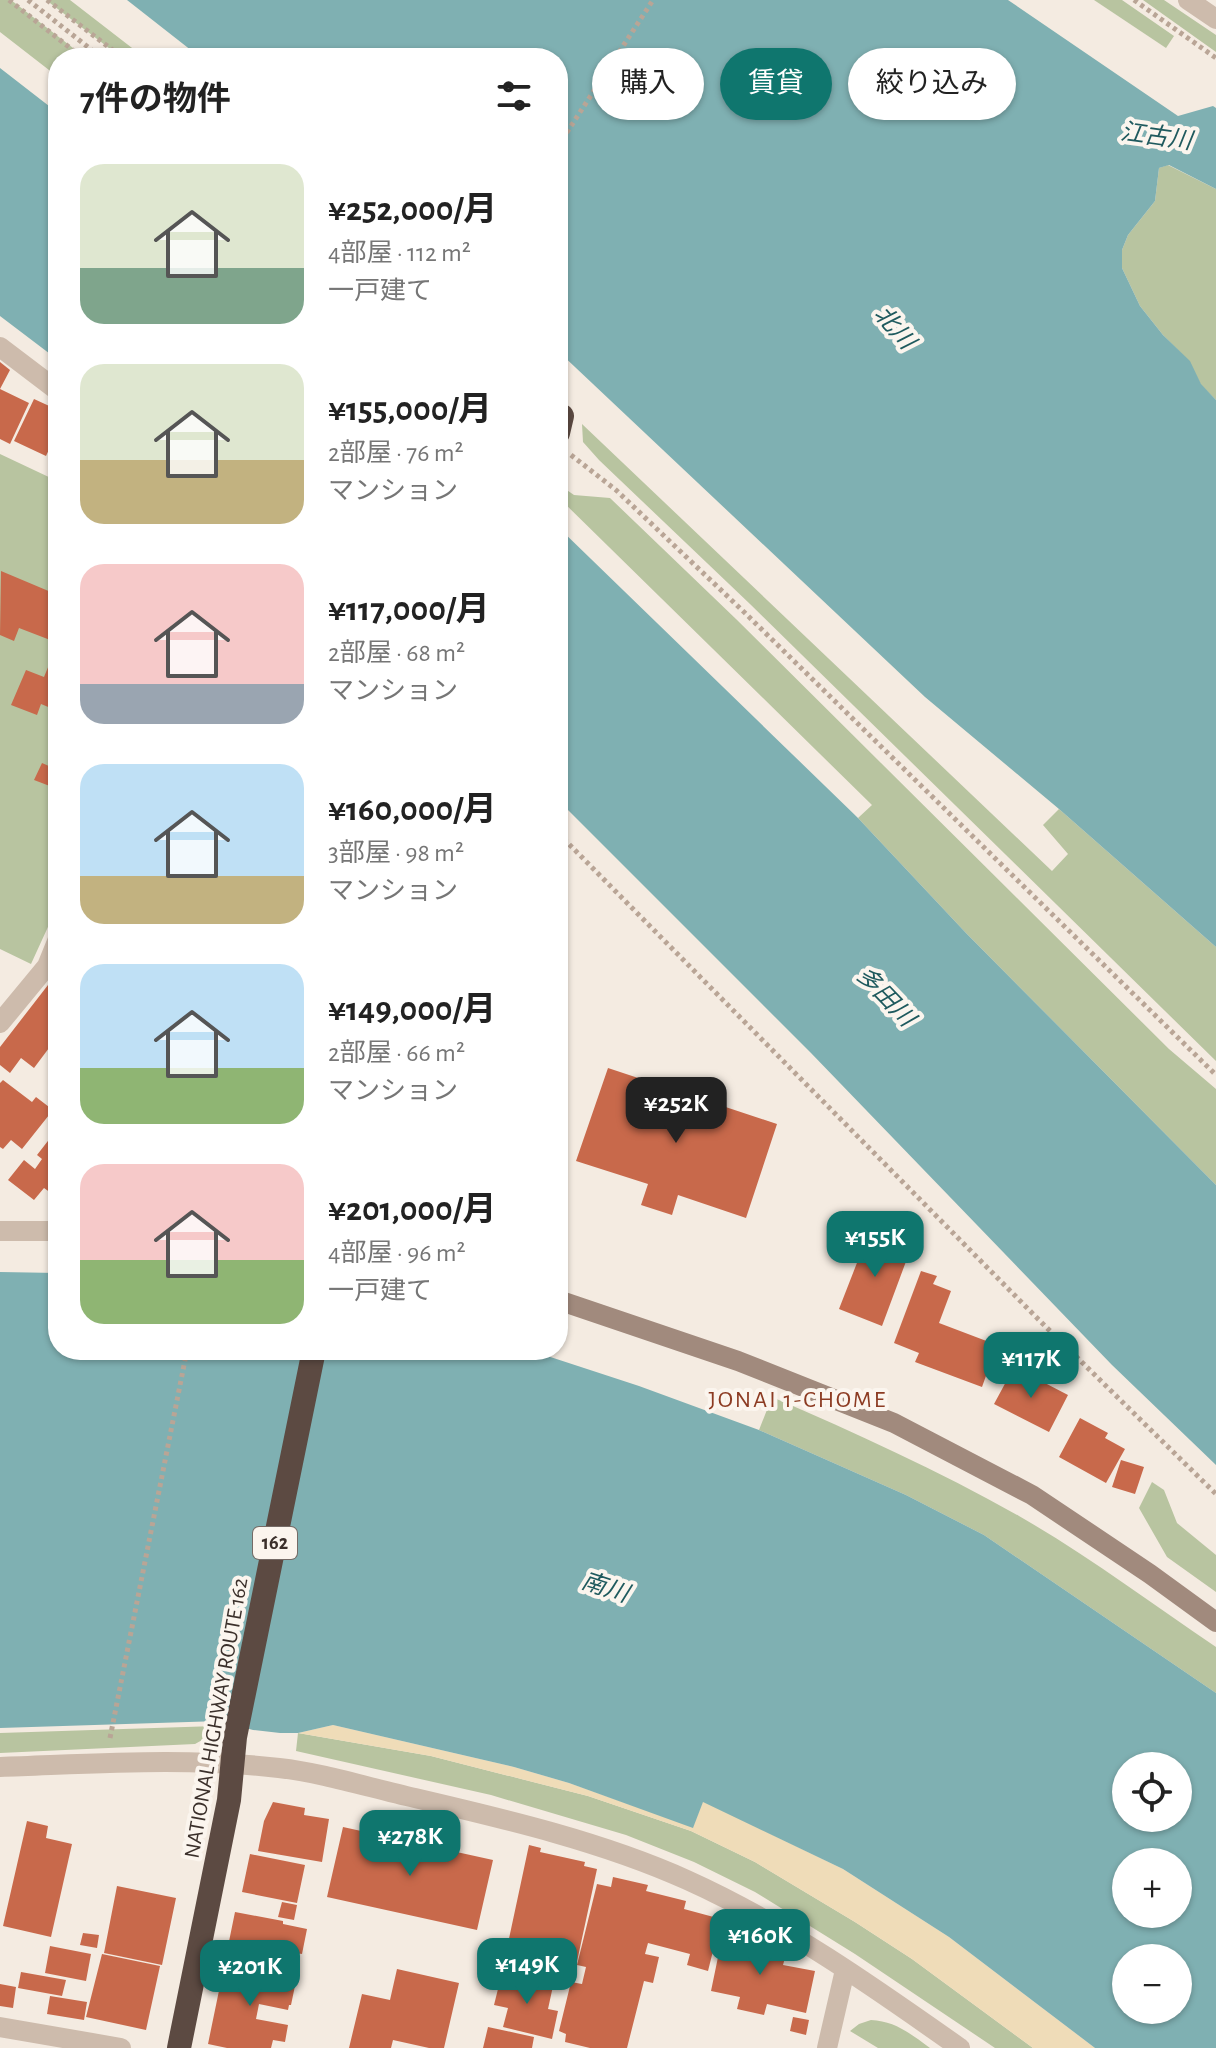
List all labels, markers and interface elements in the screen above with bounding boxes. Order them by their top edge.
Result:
chip: 購入 [592,48,704,120]
chip: 賃貸 [720,48,832,120]
chip: 絞り込み [848,48,1016,120]
icon: filters [492,74,536,118]
text: 7件の物件 [80,83,231,117]
water label: 江古川 [1119,118,1197,154]
text: ¥252,000/月 [328,193,497,227]
icon: home [144,196,240,292]
text: 4部屋 · 112 m² [328,240,471,266]
text: 一戸建て [328,278,432,304]
water label: 北川 [869,301,922,356]
text: ¥155,000/月 [328,393,492,427]
icon: home [144,396,240,492]
text: 2部屋 · 76 m² [328,440,464,466]
text: マンション [328,478,458,504]
text: ¥117,000/月 [328,593,490,627]
icon: home [144,596,240,692]
text: 2部屋 · 68 m² [328,640,465,666]
text: マンション [328,678,458,704]
text: ¥160,000/月 [328,793,497,827]
icon: home [144,796,240,892]
text: 3部屋 · 98 m² [328,840,464,866]
text: マンション [328,878,458,904]
water label: 多田川 [851,961,922,1033]
text: ¥149,000/月 [328,993,496,1027]
icon: home [144,996,240,1092]
text: 2部屋 · 66 m² [328,1040,465,1066]
pin: ¥252K [620,1077,732,1145]
text: マンション [328,1078,458,1104]
text: ¥252K [644,1090,708,1116]
text: ¥201,000/月 [328,1193,496,1227]
icon: home [144,1196,240,1292]
pin: ¥155K [819,1211,931,1279]
text: ¥155K [845,1224,905,1250]
text: 4部屋 · 96 m² [328,1240,466,1266]
text: 一戸建て [328,1278,432,1304]
pin: ¥117K [975,1332,1087,1400]
text: ¥117K [1002,1345,1060,1371]
district label: JONAI 1-CHOME [709,1388,887,1412]
road number: 162 [253,1527,297,1559]
water label: 南川 [578,1567,635,1608]
street label: NATIONAL HIGHWAY ROUTE 162 [180,1576,252,1860]
map controls [1112,1752,1192,2024]
button: locate [1112,1752,1192,1832]
pin: ¥278K [354,1810,466,1878]
text: ¥278K [377,1823,443,1849]
button: + [1112,1848,1192,1928]
pin: ¥160K [704,1909,816,1977]
text: ¥160K [728,1922,792,1948]
pin: ¥149K [471,1938,583,2006]
pin: ¥201K [194,1940,306,2008]
button: − [1112,1944,1192,2024]
text: ¥149K [495,1951,559,1977]
text: ¥201K [218,1953,282,1979]

